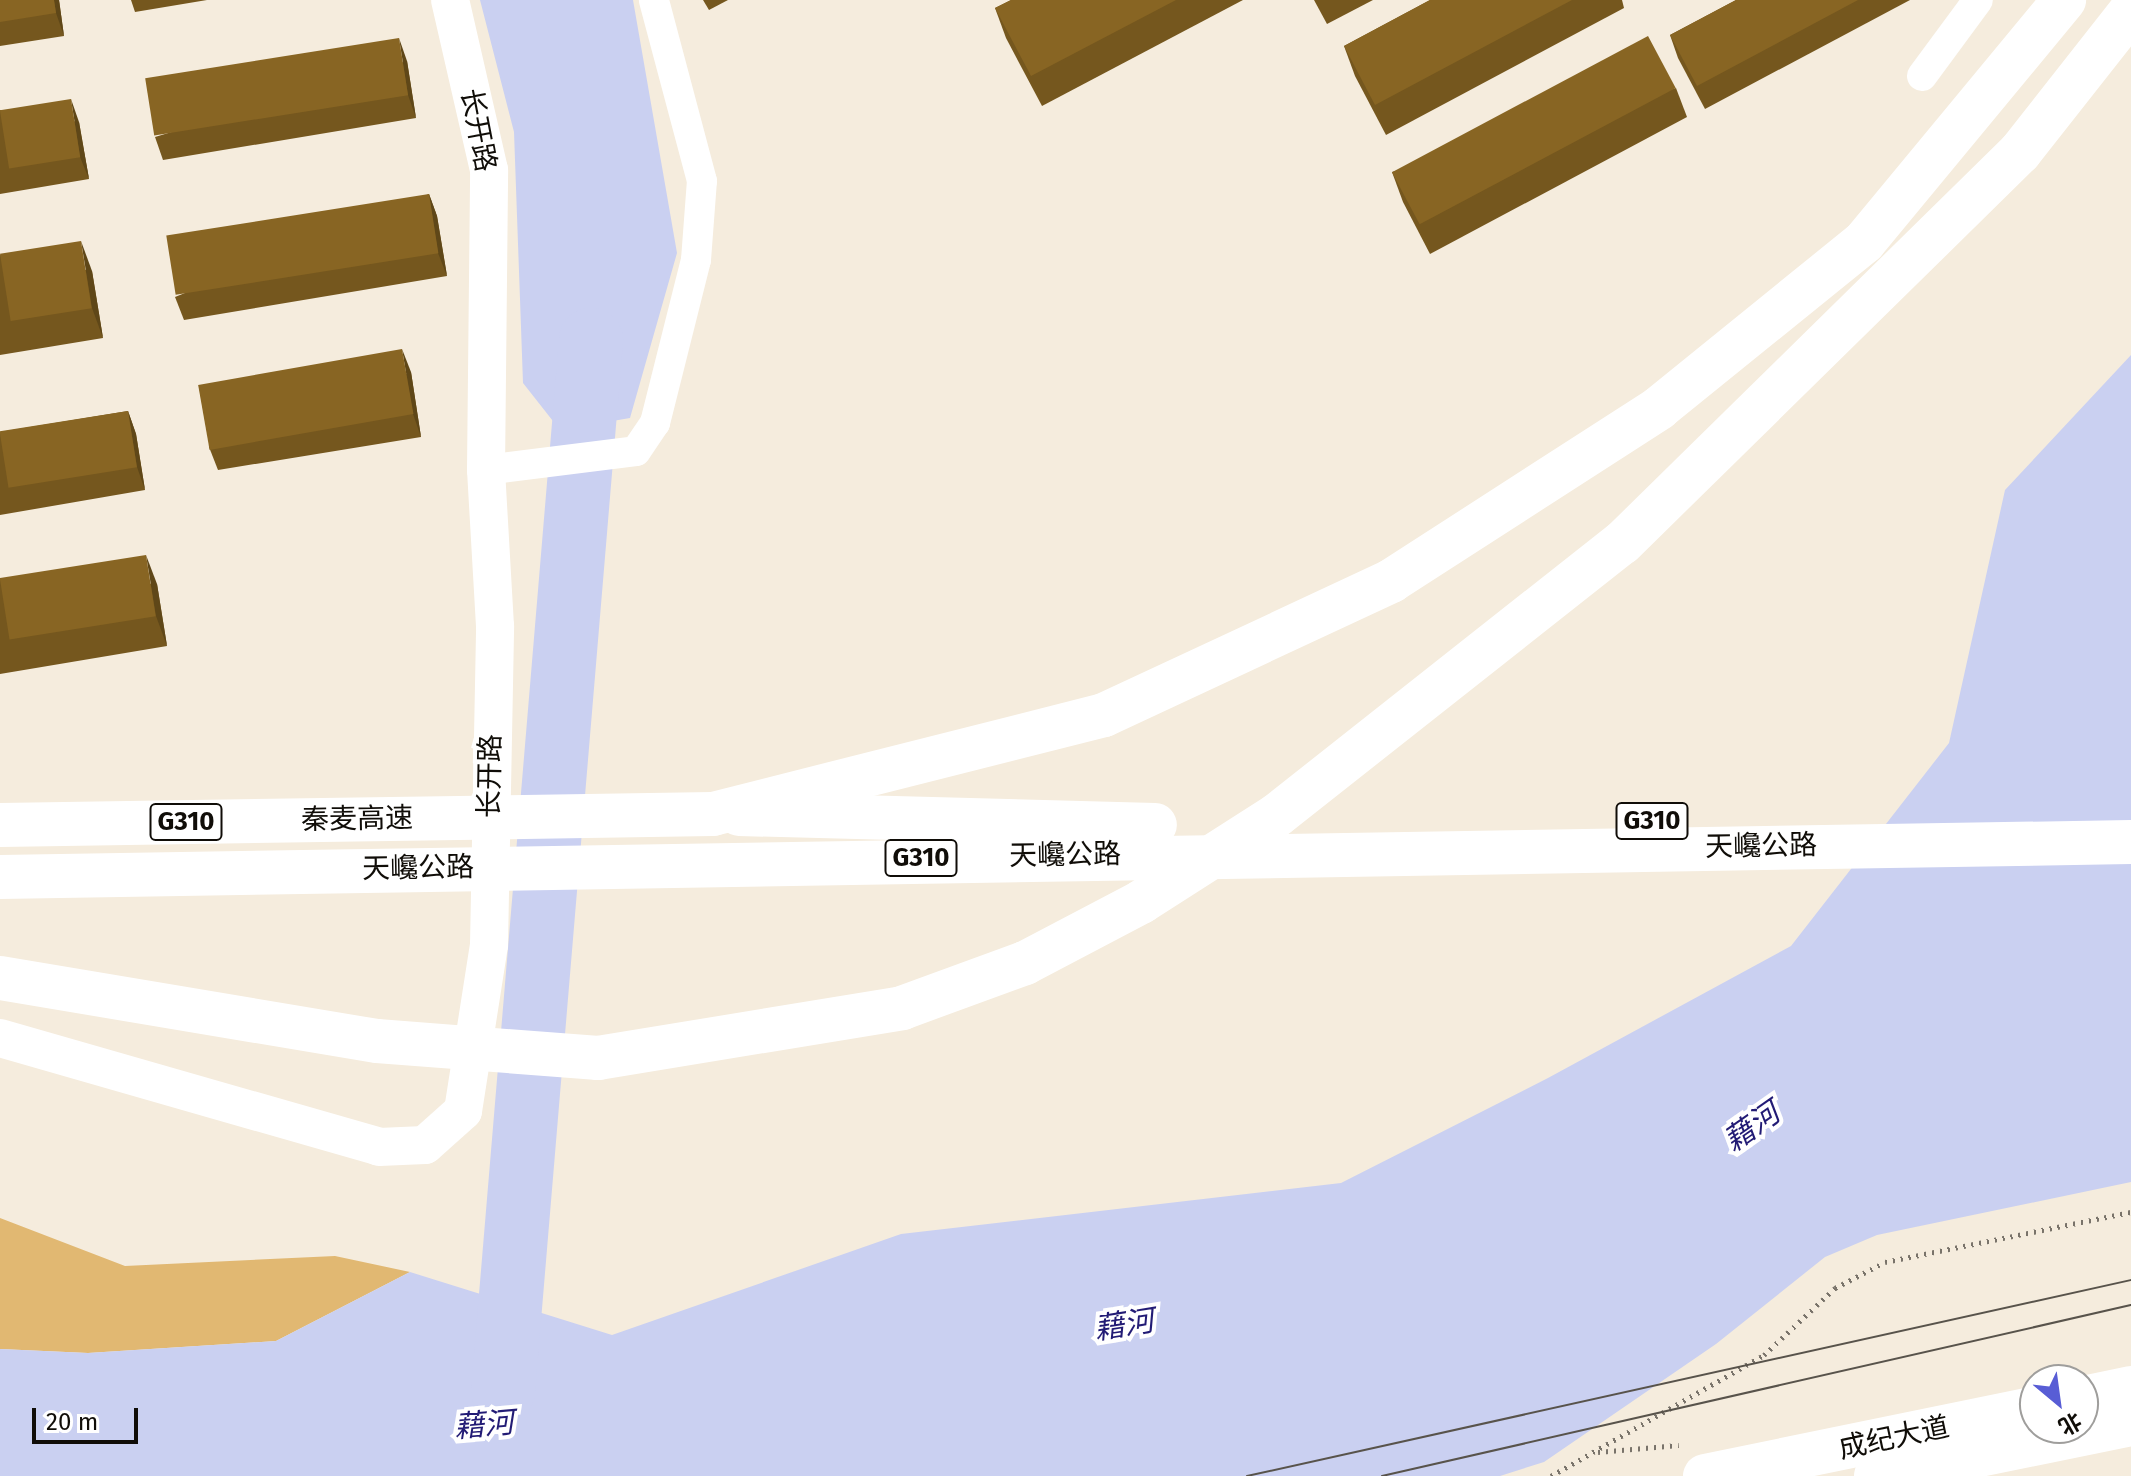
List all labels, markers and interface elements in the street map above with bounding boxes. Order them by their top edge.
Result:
street label: 长开路 [453,86,503,174]
street label: 长开路 [472,734,508,818]
road number: G310 [1614,799,1690,843]
road number: G310 [148,800,224,844]
street label: 秦麦高速 [301,801,413,837]
street label: 天巉公路 [1705,828,1817,864]
road number: G310 [883,836,959,880]
street label: 天巉公路 [1009,837,1121,873]
street label: 天巉公路 [362,850,474,886]
water label: 藉河 [1717,1095,1787,1159]
water label: 藉河 [1092,1303,1156,1347]
north arrow [2019,1364,2099,1444]
scale bar [36,1392,142,1442]
water label: 藉河 [453,1404,515,1446]
text: 北 [2054,1407,2086,1441]
text: 20 m [46,1408,98,1436]
street label: 成纪大道 [1836,1410,1952,1466]

